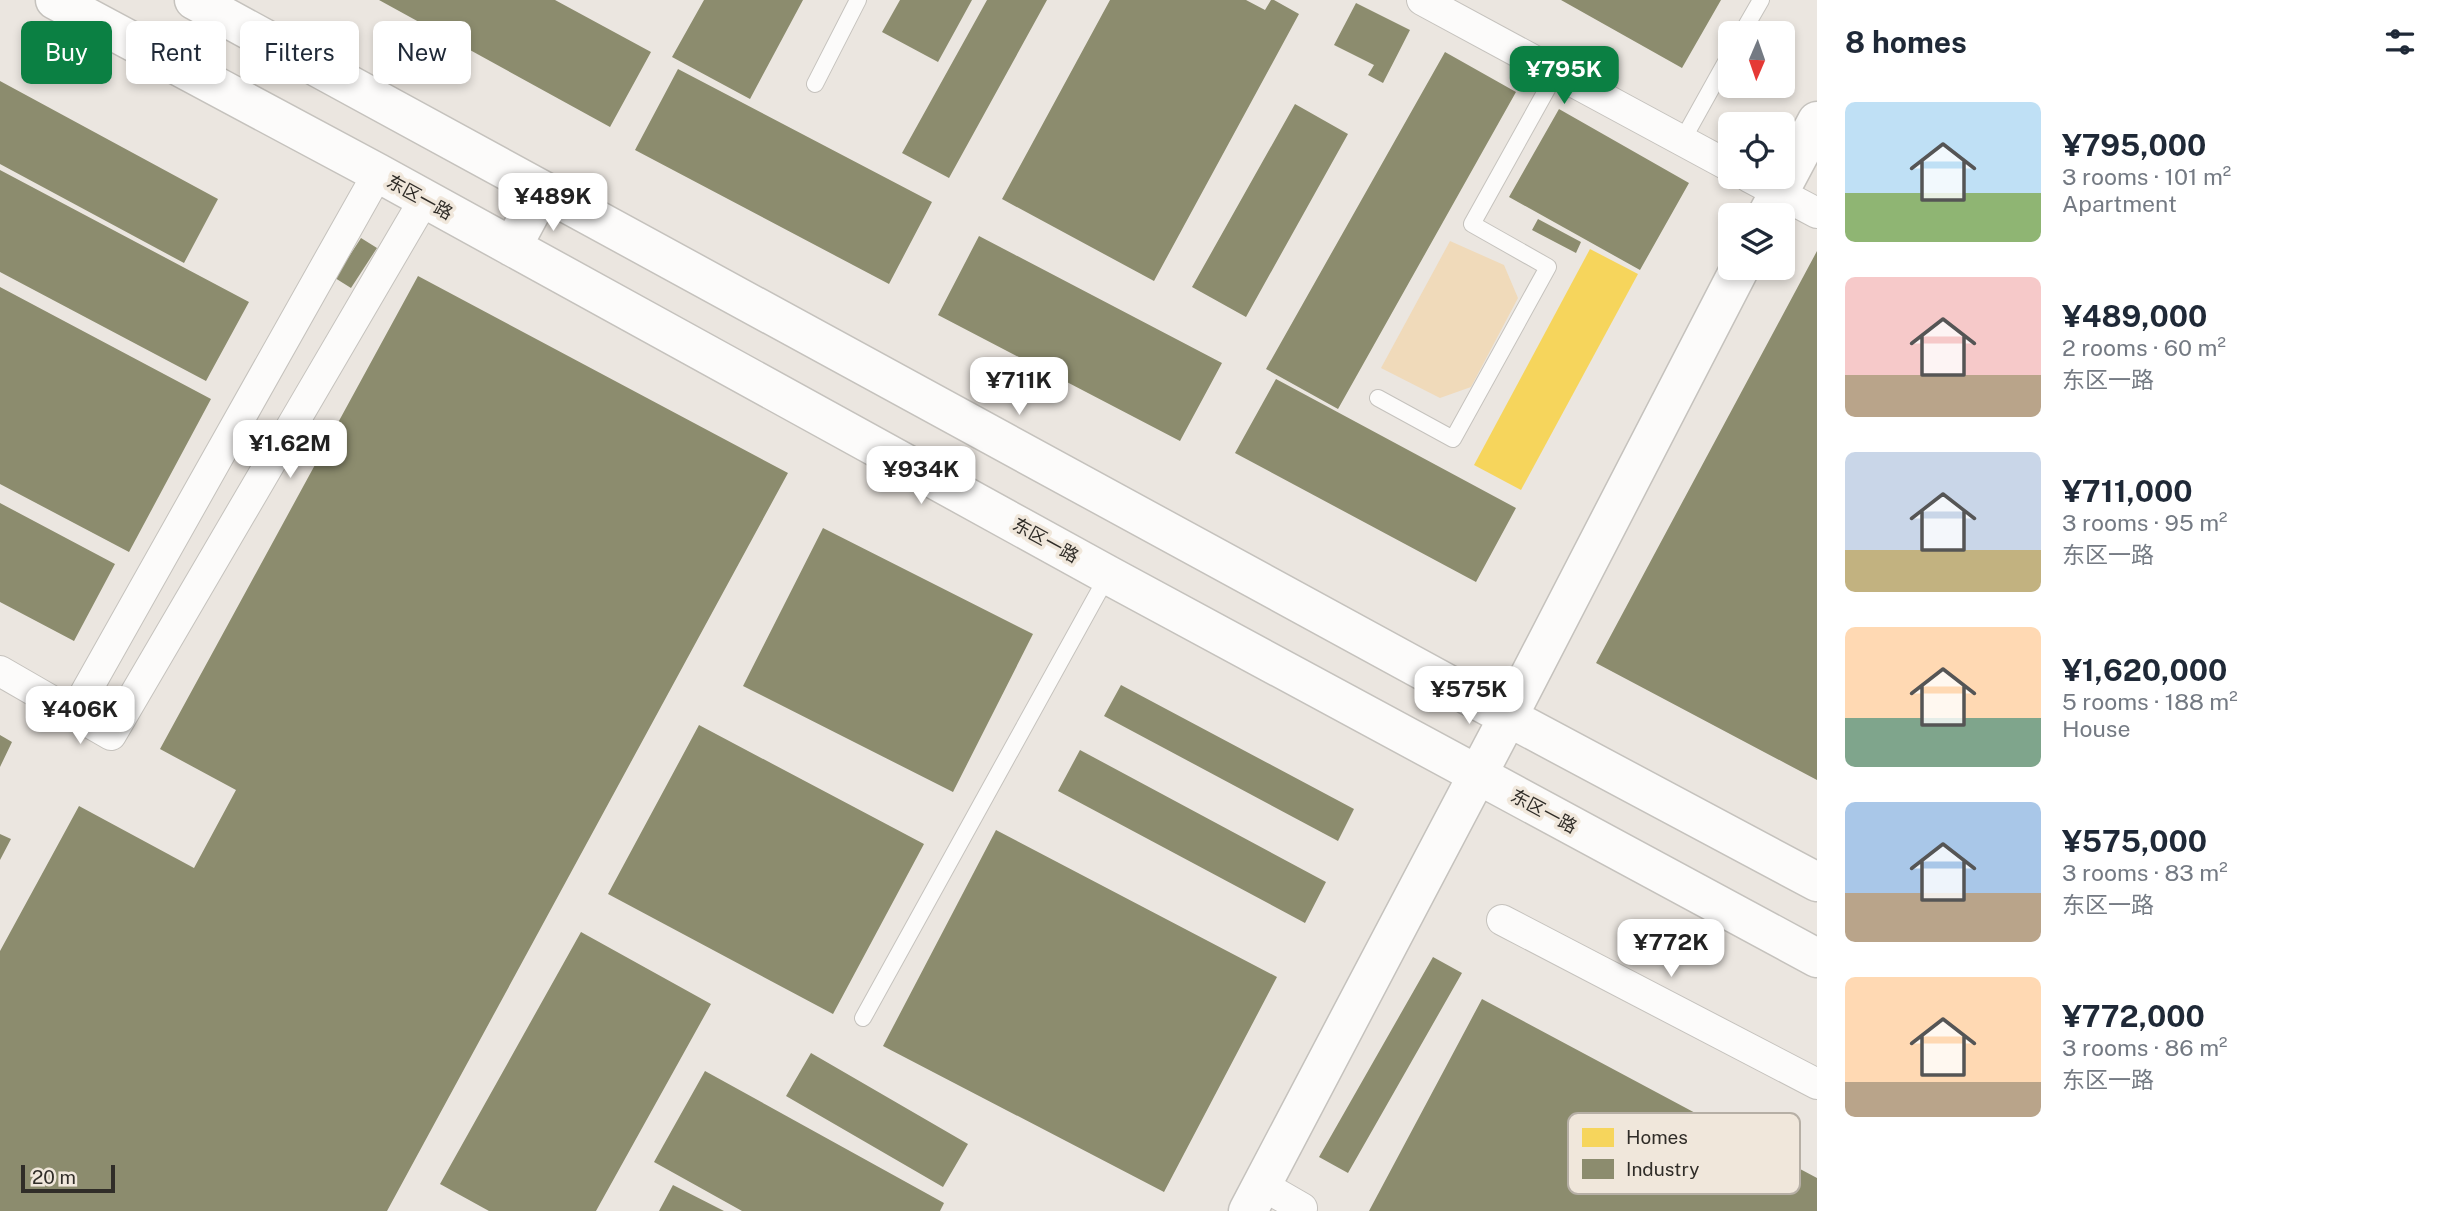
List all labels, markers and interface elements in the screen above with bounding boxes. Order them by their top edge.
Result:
chip: Buy [21,21,112,84]
chip: Rent [126,21,226,84]
chip: Filters [240,21,359,84]
chip: New [373,21,471,84]
north arrow [1718,21,1796,98]
map controls [1718,21,1795,280]
icon: filters [2381,23,2419,61]
text: 8 homes [1845,24,1967,60]
pin: ¥795K [1515,46,1613,106]
text: ¥795K [1526,55,1602,82]
button: locate [1718,112,1795,189]
text: ¥795,000 [2062,127,2206,163]
icon: home [1901,130,1985,214]
text: 3 rooms · 101 m² [2062,163,2231,190]
street label: 东区一路 [383,170,457,224]
pin: ¥489K [504,174,602,233]
text: ¥489K [514,182,592,209]
text: Apartment [2062,190,2177,217]
button: layers [1718,203,1795,280]
text: ¥489,000 [2062,298,2207,334]
icon: home [1901,305,1985,389]
text: 2 rooms · 60 m² [2062,334,2226,361]
pin: ¥711K [970,358,1068,417]
text: ¥711K [986,366,1052,393]
text: 东区一路 [2062,366,2154,393]
pin: ¥1.62M [233,420,347,480]
text: ¥1.62M [249,429,331,456]
pin: ¥934K [872,447,970,506]
text: ¥934K [882,455,960,482]
text: ¥711,000 [2062,473,2193,509]
icon: home [1901,480,1985,564]
text: 3 rooms · 95 m² [2062,509,2228,536]
street label: 东区一路 [1009,513,1083,567]
text: 东区一路 [2062,541,2154,568]
text: ¥1,620,000 [2062,652,2227,688]
icon: home [1901,655,1985,739]
pin: ¥575K [1420,666,1518,726]
text: ¥575K [1430,675,1508,702]
pin: ¥406K [31,686,129,746]
text: 5 rooms · 188 m² [2062,688,2238,715]
text: ¥406K [42,695,118,722]
text: House [2062,715,2130,742]
street label: 东区一路 [1507,785,1581,837]
text: ¥575,000 [2062,823,2207,859]
icon: home [1901,830,1985,914]
text: 3 rooms · 83 m² [2062,859,2228,886]
text: 东区一路 [2062,891,2154,918]
pin: ¥772K [1622,920,1720,979]
text: ¥772K [1633,928,1709,955]
text: ¥772,000 [2062,998,2205,1034]
icon: home [1901,1005,1985,1089]
text: 3 rooms · 86 m² [2062,1034,2228,1061]
text: 东区一路 [2062,1066,2154,1093]
legend [1568,1113,1800,1194]
text: Homes [1626,1126,1688,1148]
text: Industry [1626,1158,1699,1180]
scale bar [21,1162,116,1194]
text: 20 m [32,1166,76,1188]

